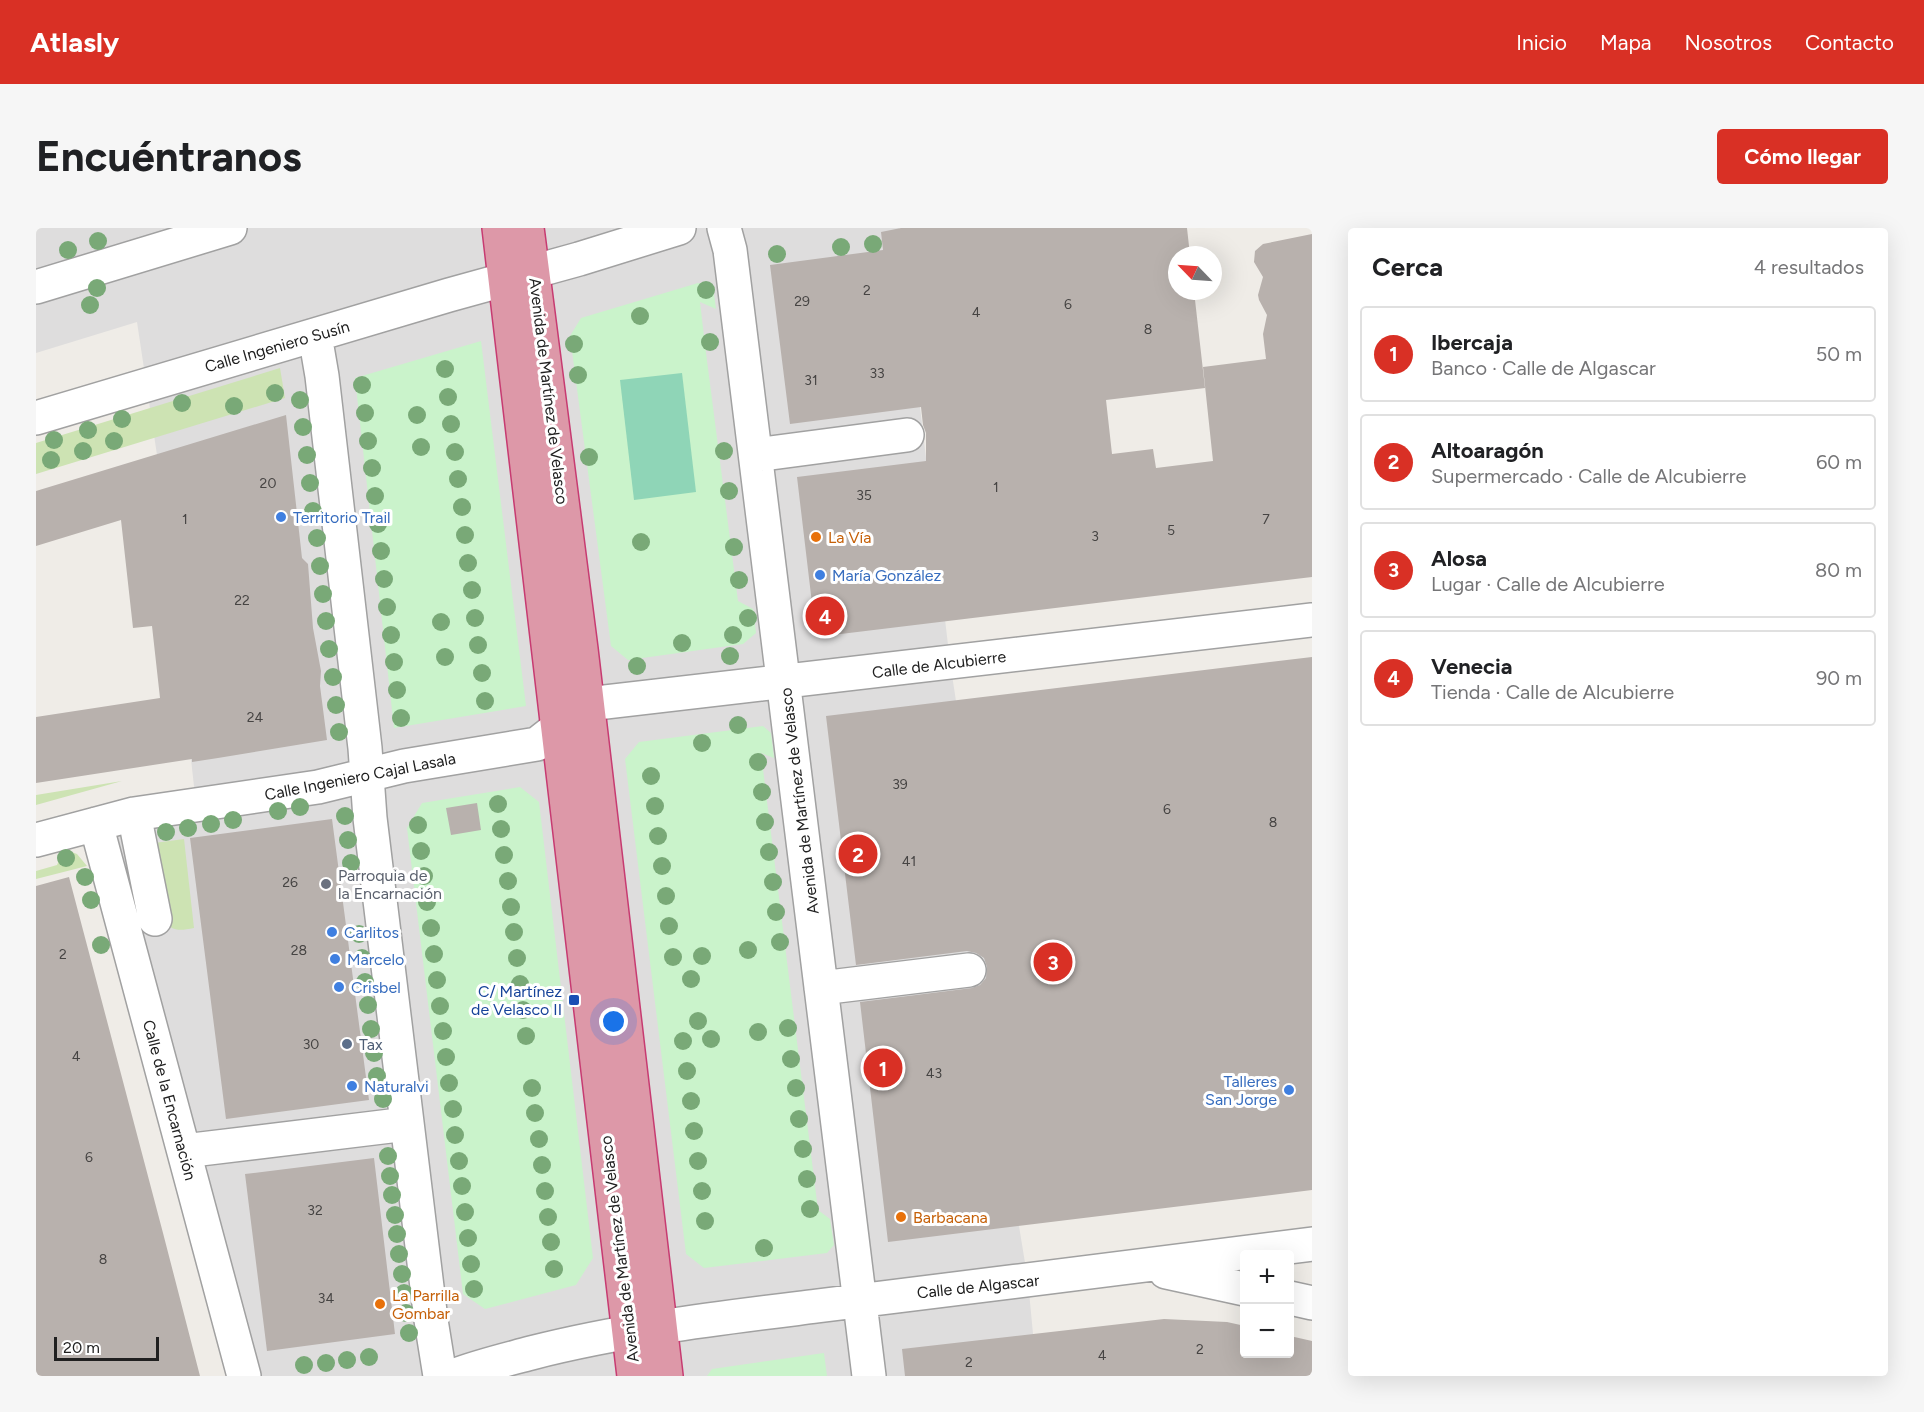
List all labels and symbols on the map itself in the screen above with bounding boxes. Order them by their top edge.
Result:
north arrow [1168,246,1222,300]
street label: Avenida de Martínez de Velasco [525,277,572,506]
house number: 2 [863,282,871,299]
house number: 29 [794,293,810,310]
house number: 6 [1064,296,1072,313]
house number: 4 [972,304,981,321]
street label: Calle Ingeniero Susín [203,317,352,376]
house number: 8 [1144,321,1152,338]
house number: 33 [869,365,885,382]
house number: 31 [804,372,818,389]
house number: 20 [260,475,276,492]
house number: 1 [993,479,999,496]
house number: 35 [856,487,872,504]
place label: Territorio Trail [293,508,391,527]
marker: Territorio Trail [274,510,288,524]
house number: 1 [182,511,188,528]
house number: 7 [1262,511,1270,528]
house number: 5 [1167,522,1175,539]
place label: La Vía [828,528,871,547]
house number: 3 [1091,528,1099,545]
marker: La Vía [809,530,823,544]
place label: María González [832,566,942,585]
marker: María González [813,568,827,582]
house number: 22 [234,592,250,609]
pin: 4 [806,594,844,638]
street label: Calle de Alcubierre [871,647,1007,682]
street label: Avenida de Martínez de Velasco [776,686,823,915]
house number: 24 [247,709,264,726]
street label: Calle Ingeniero Cajal Lasala [263,749,457,804]
house number: 39 [892,776,908,793]
house number: 6 [1163,801,1171,818]
house number: 8 [1269,814,1277,831]
pin: 2 [838,832,878,876]
house number: 41 [902,853,916,870]
place label: Parroquia de la Encarnación [338,866,442,903]
house number: 26 [282,874,298,891]
marker: Parroquia de la Encarnación [319,877,333,891]
place label: Carlitos [344,923,399,942]
marker: Carlitos [325,925,339,939]
pin: 3 [1034,940,1072,984]
house number: 28 [291,942,307,959]
house number: 2 [59,946,67,963]
place label: Marcelo [347,950,404,969]
marker: Marcelo [328,952,342,966]
place label: Crisbel [351,978,401,997]
marker: Crisbel [332,980,346,994]
place label: C/ Martínez de Velasco II [471,982,562,1019]
marker: C/ Martínez de Velasco II [567,993,581,1007]
your location [599,1007,628,1036]
street label: Calle de la Encarnación [139,1018,200,1183]
place label: Tax [359,1035,383,1054]
house number: 30 [303,1036,319,1053]
marker: Tax [340,1037,354,1051]
pin: 1 [864,1046,902,1090]
house number: 4 [72,1048,81,1065]
house number: 43 [926,1065,942,1082]
place label: Talleres San Jorge [1205,1072,1277,1109]
place label: Naturalvi [364,1077,429,1096]
marker: Naturalvi [345,1079,359,1093]
marker: Talleres San Jorge [1282,1083,1296,1097]
street label: Avenida de Martínez de Velasco [596,1134,643,1363]
house number: 6 [85,1149,93,1166]
house number: 32 [307,1202,323,1219]
place label: Barbacana [913,1208,988,1227]
marker: Barbacana [894,1210,908,1224]
house number: 8 [99,1251,107,1268]
street label: Calle de Algascar [916,1271,1041,1302]
place label: La Parrilla Gombar [392,1286,459,1323]
house number: 34 [318,1290,334,1307]
marker: La Parrilla Gombar [373,1297,387,1311]
scale bar [54,1334,159,1362]
house number: 2 [1196,1341,1204,1358]
house number: 4 [1098,1347,1107,1364]
house number: 2 [965,1354,973,1371]

